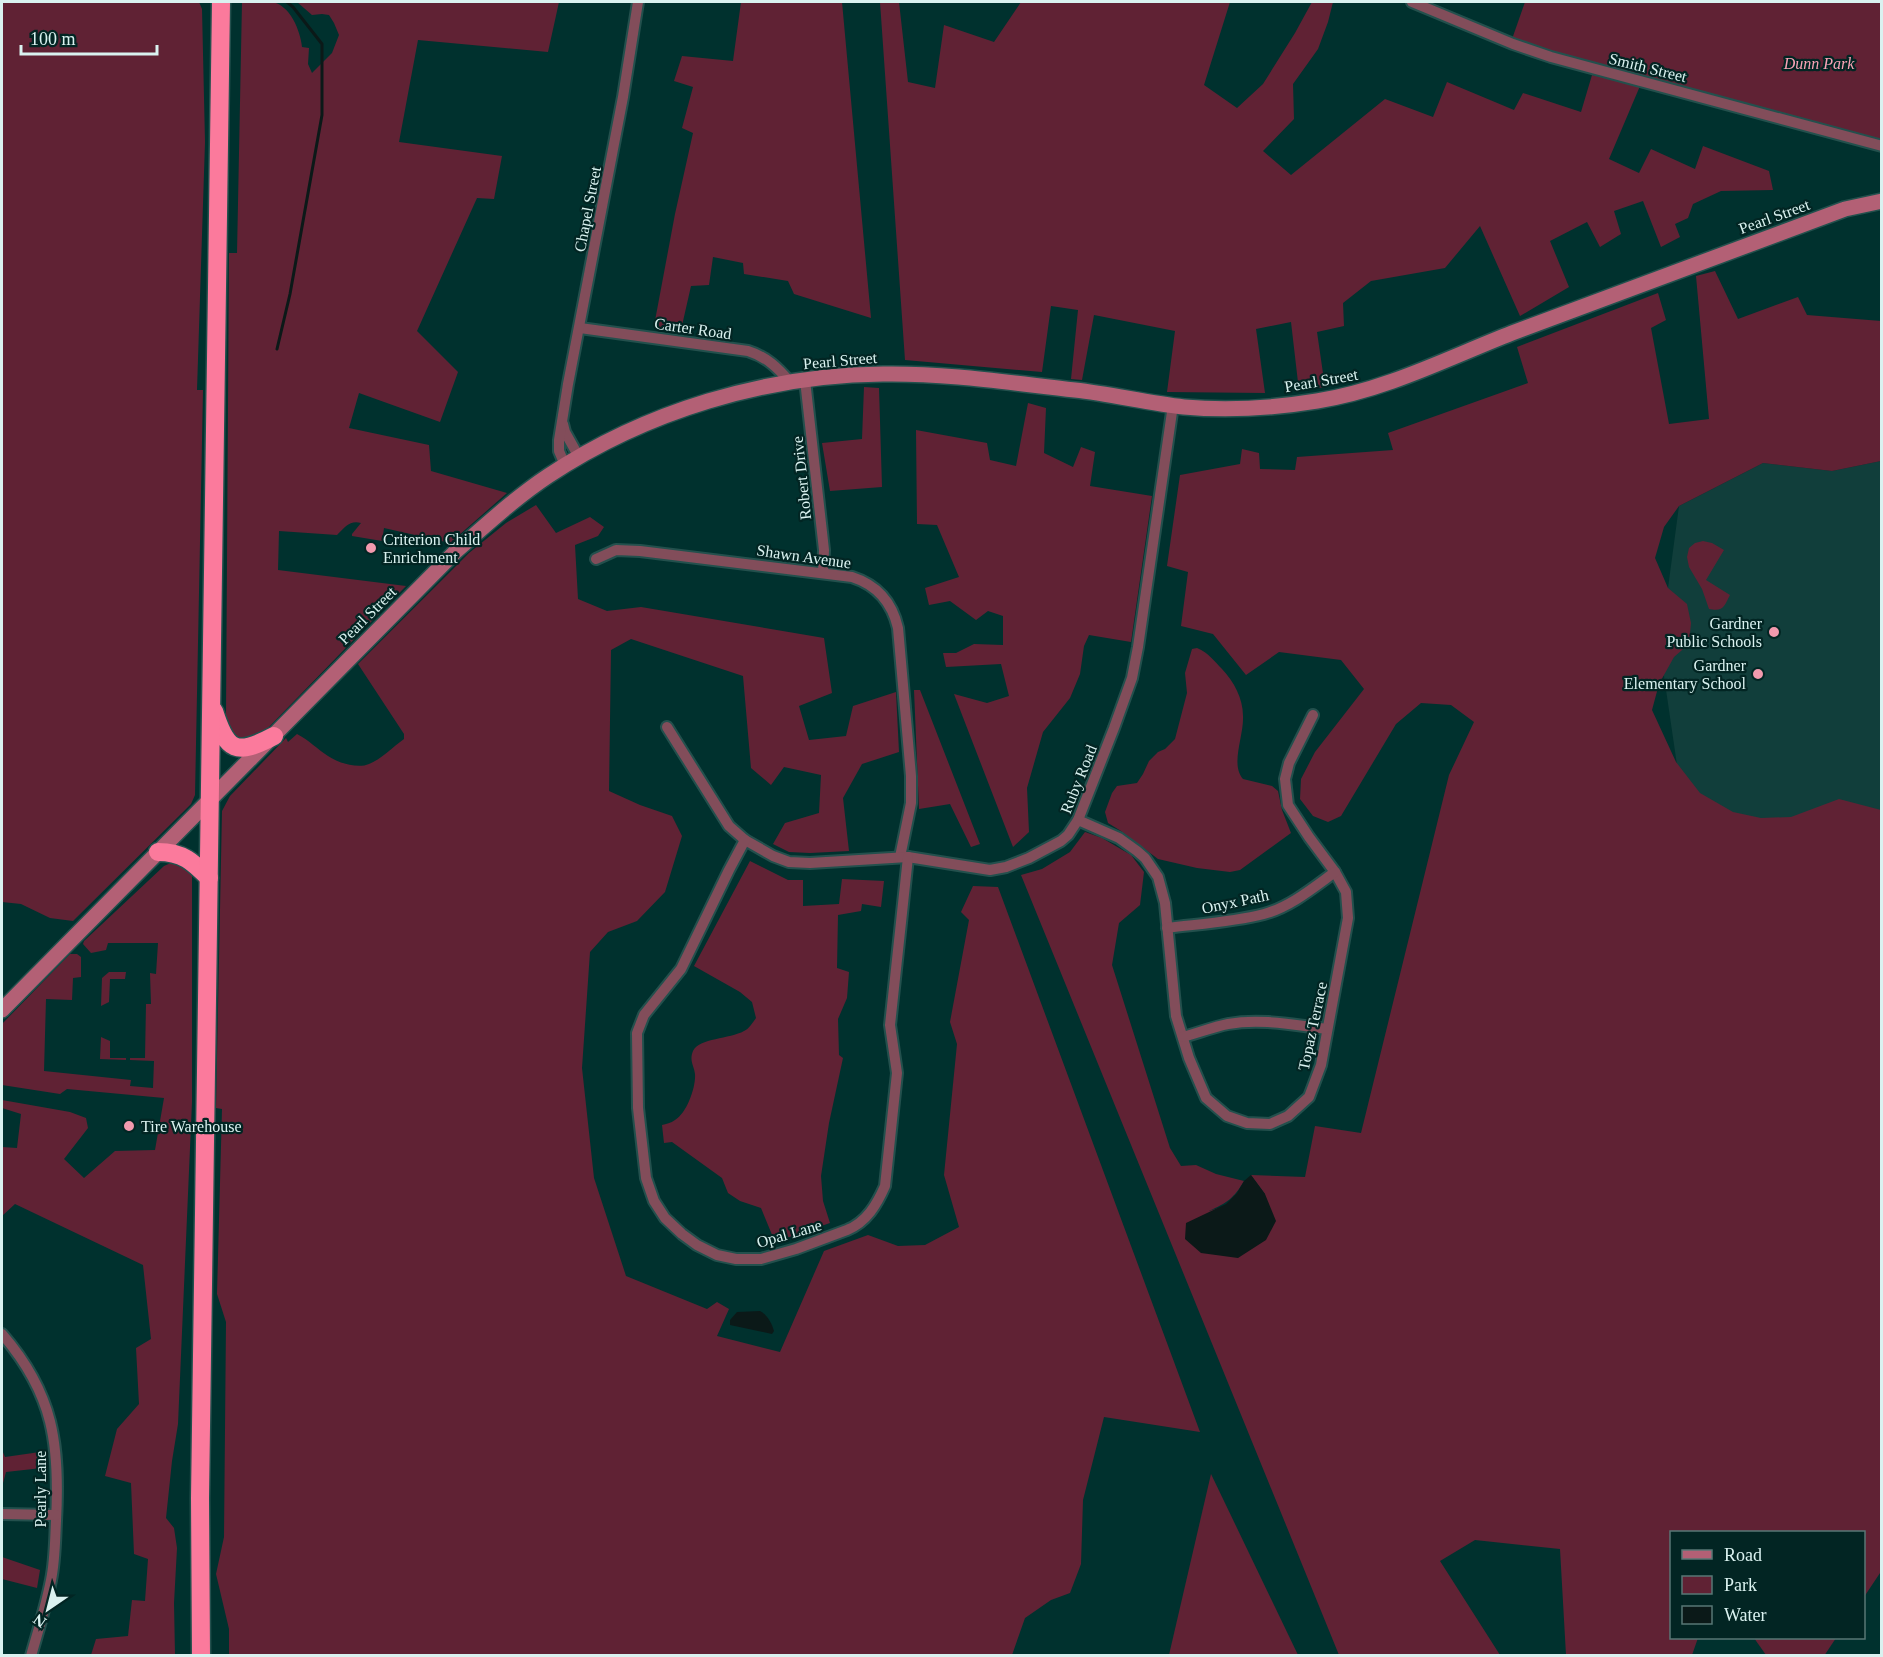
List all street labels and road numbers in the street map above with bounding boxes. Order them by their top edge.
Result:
street label: Smith Street [1607,50,1689,85]
street label: Chapel Street [571,164,605,253]
street label: Pearl Street [1736,196,1812,237]
street label: Carter Road [653,315,733,342]
street label: Pearl Street [802,349,878,372]
street label: Pearl Street [1283,366,1360,395]
street label: Robert Drive [789,435,814,521]
street label: Shawn Avenue [756,541,852,572]
street label: Pearl Street [335,583,400,648]
street label: Ruby Road [1057,742,1101,816]
street label: Onyx Path [1200,886,1270,918]
street label: Topaz Terrace [1295,980,1331,1072]
street label: Opal Lane [755,1216,824,1252]
street label: Pearly Lane [32,1451,50,1527]

